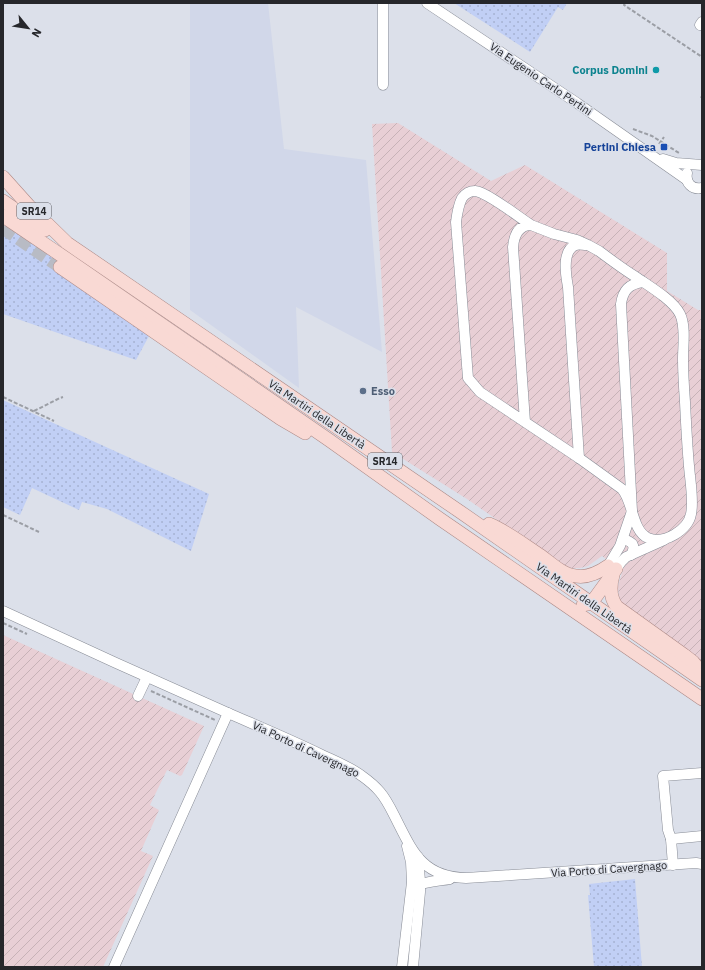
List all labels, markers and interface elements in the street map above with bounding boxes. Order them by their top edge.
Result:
north arrow [8,8,48,48]
text: N [29,26,45,40]
street label: Via Eugenio Carlo Pertini [487,39,595,119]
place label: Corpus Domini [572,63,648,77]
marker: Corpus Domini [651,65,661,75]
place label: Pertini Chiesa [584,140,656,154]
marker: Pertini Chiesa [659,142,669,152]
road number: SR14 [17,203,51,219]
street label: Via Martiri della Libertà [266,376,368,452]
place label: Esso [371,384,395,398]
marker: Esso [358,386,368,396]
road number: SR14 [368,453,402,469]
street label: Via Martiri della Libertà [533,560,635,637]
street label: Via Porto di Cavergnago [250,718,362,780]
street label: Via Porto di Cavergnago [550,858,668,880]

